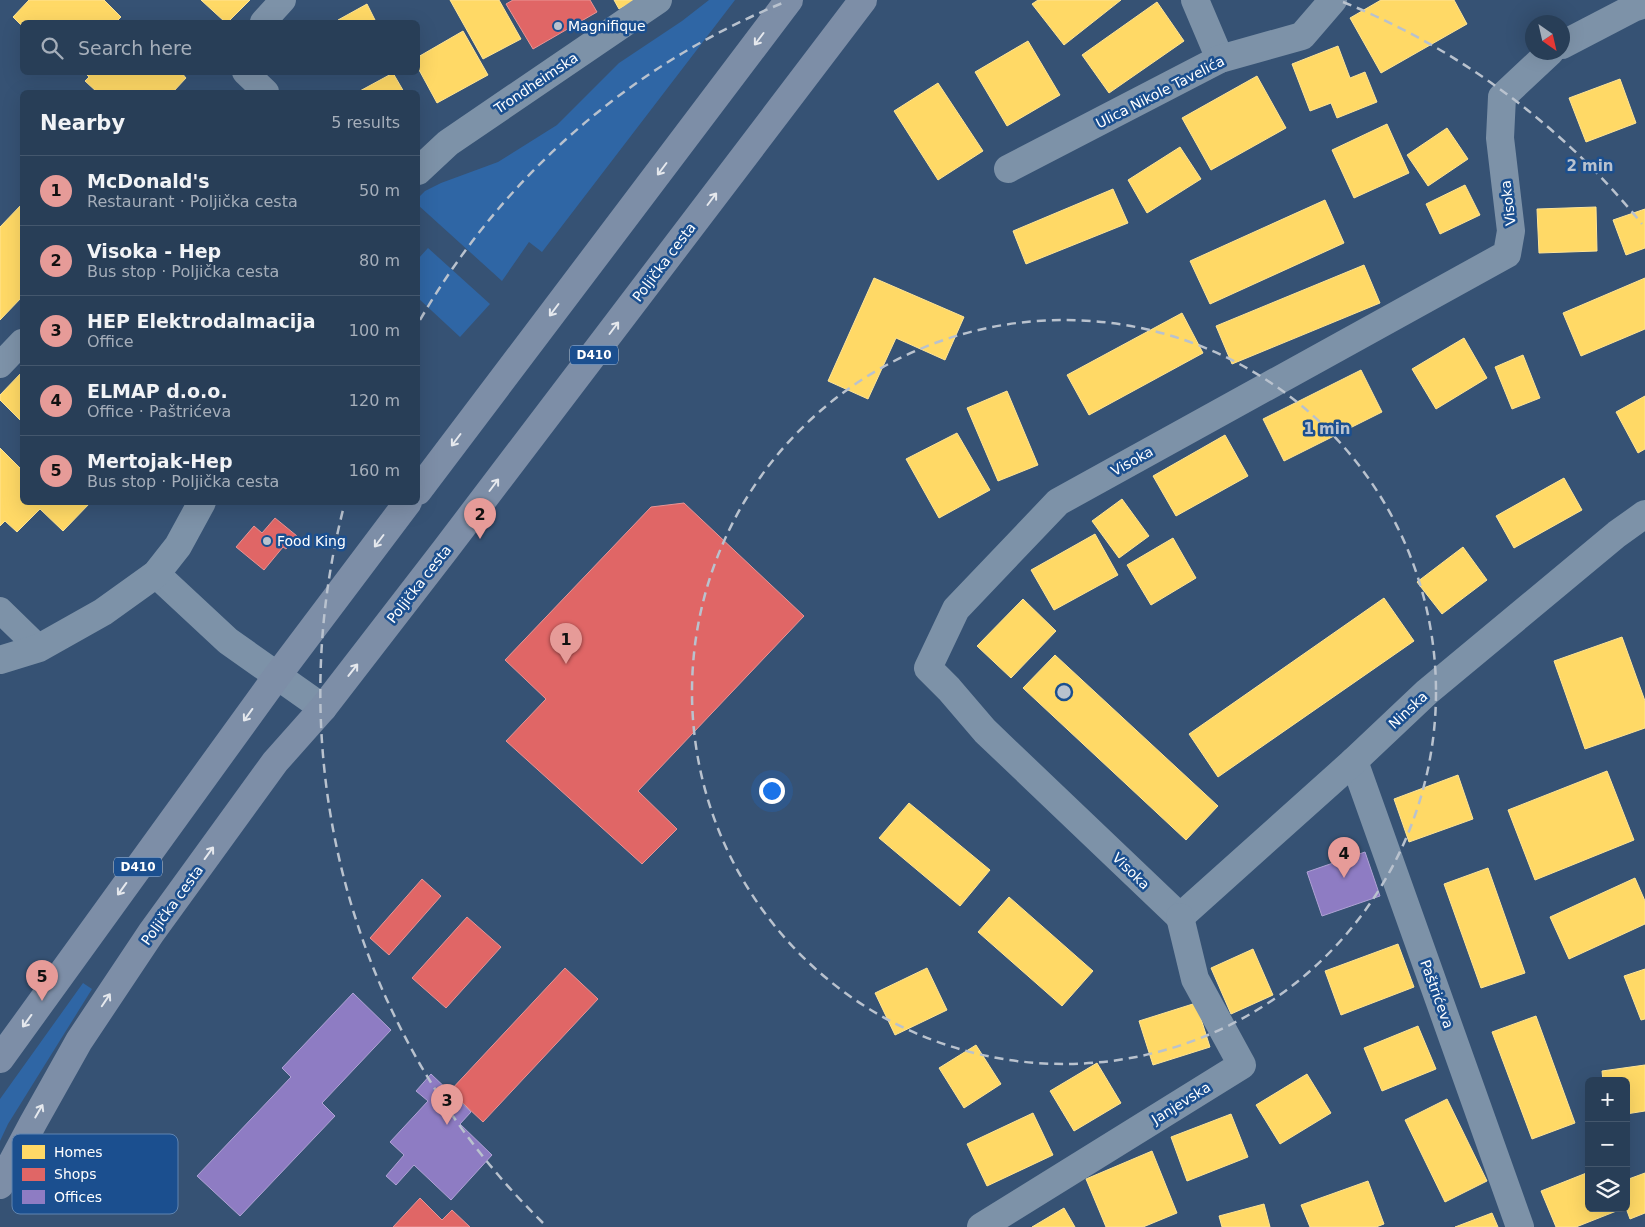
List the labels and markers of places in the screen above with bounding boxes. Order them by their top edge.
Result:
place label: Magnifique [568,18,646,34]
marker: Magnifique [552,20,564,32]
pin: 2 [464,498,496,539]
place label: Food King [277,533,346,549]
marker: Food King [261,535,273,547]
pin: 1 [550,623,582,664]
centre of rings [1055,683,1073,701]
pin: 4 [1328,837,1360,878]
pin: 5 [26,960,58,1001]
pin: 3 [431,1084,463,1125]

